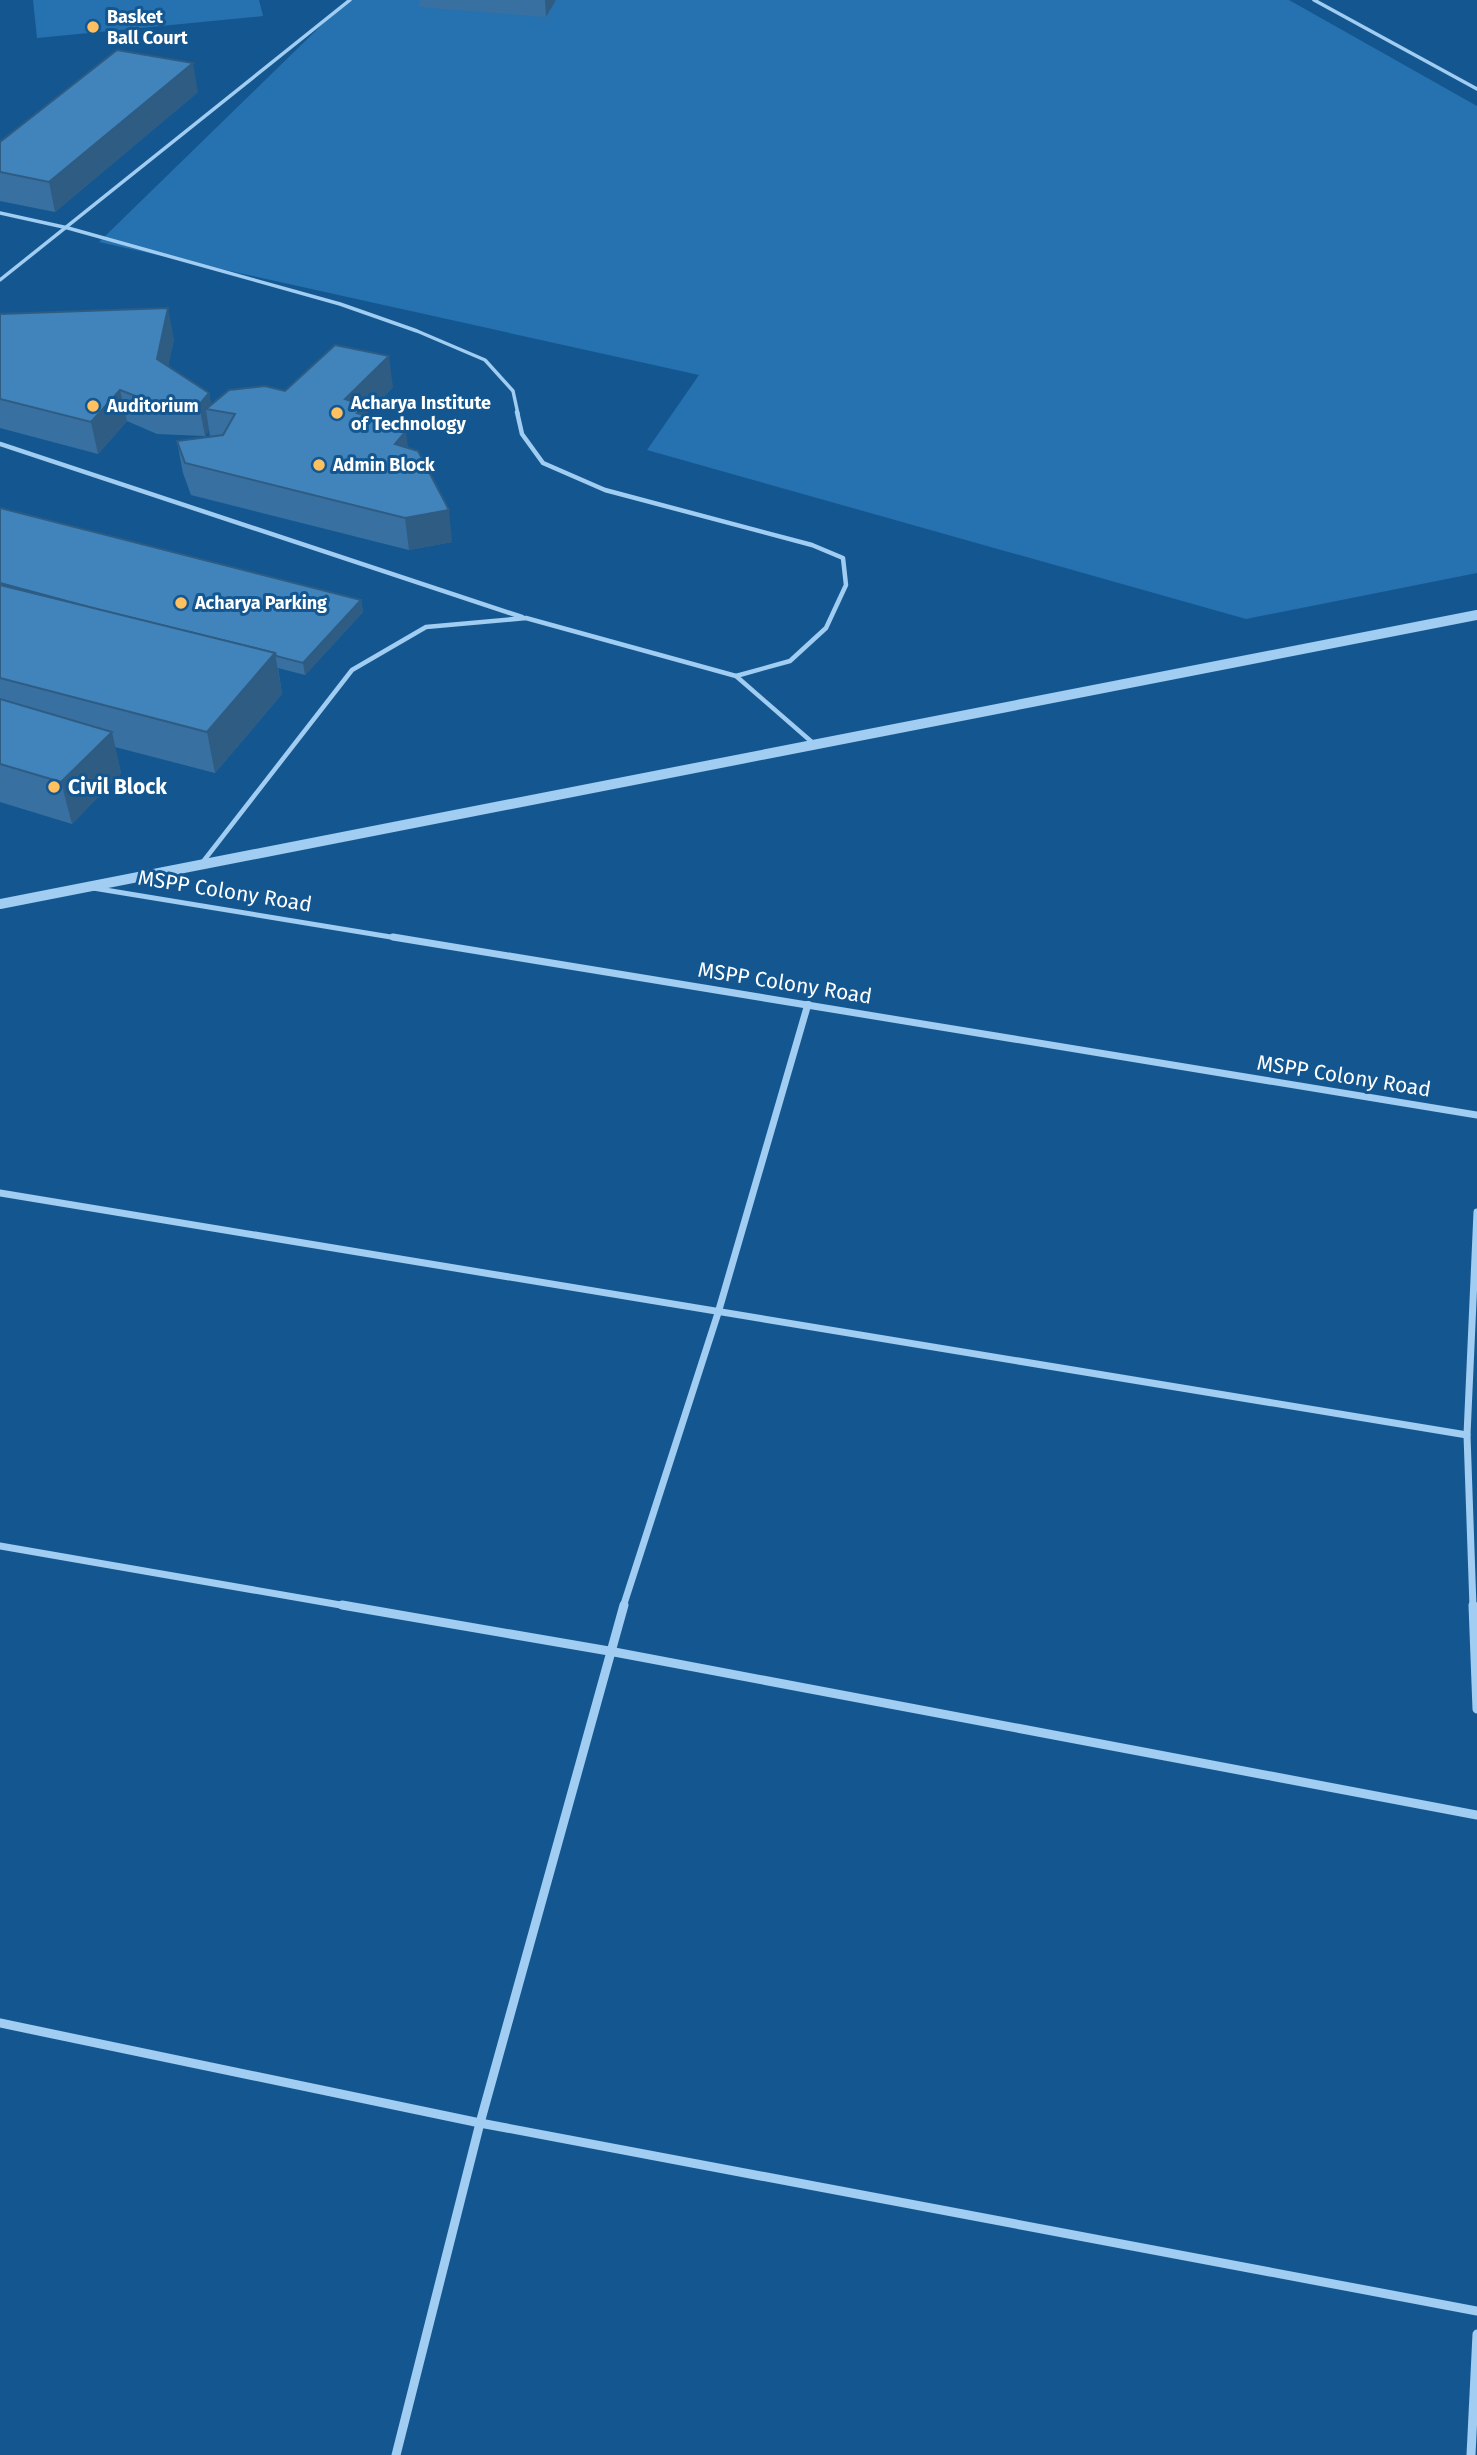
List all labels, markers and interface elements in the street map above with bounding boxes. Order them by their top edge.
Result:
place label: Basket Ball Court [107,6,189,49]
marker: Basket Ball Court [85,19,101,35]
place label: Acharya Institute of Technology [350,392,491,435]
place label: Auditorium [106,395,199,417]
marker: Auditorium [85,398,101,414]
marker: Acharya Institute of Technology [329,405,345,421]
place label: Admin Block [332,454,436,476]
marker: Admin Block [311,457,327,473]
place label: Acharya Parking [194,592,327,614]
marker: Acharya Parking [173,595,189,611]
place label: Civil Block [68,774,167,800]
marker: Civil Block [46,779,62,795]
street label: MSPP Colony Road [136,864,314,918]
street label: MSPP Colony Road [696,956,874,1010]
street label: MSPP Colony Road [1255,1049,1433,1103]

